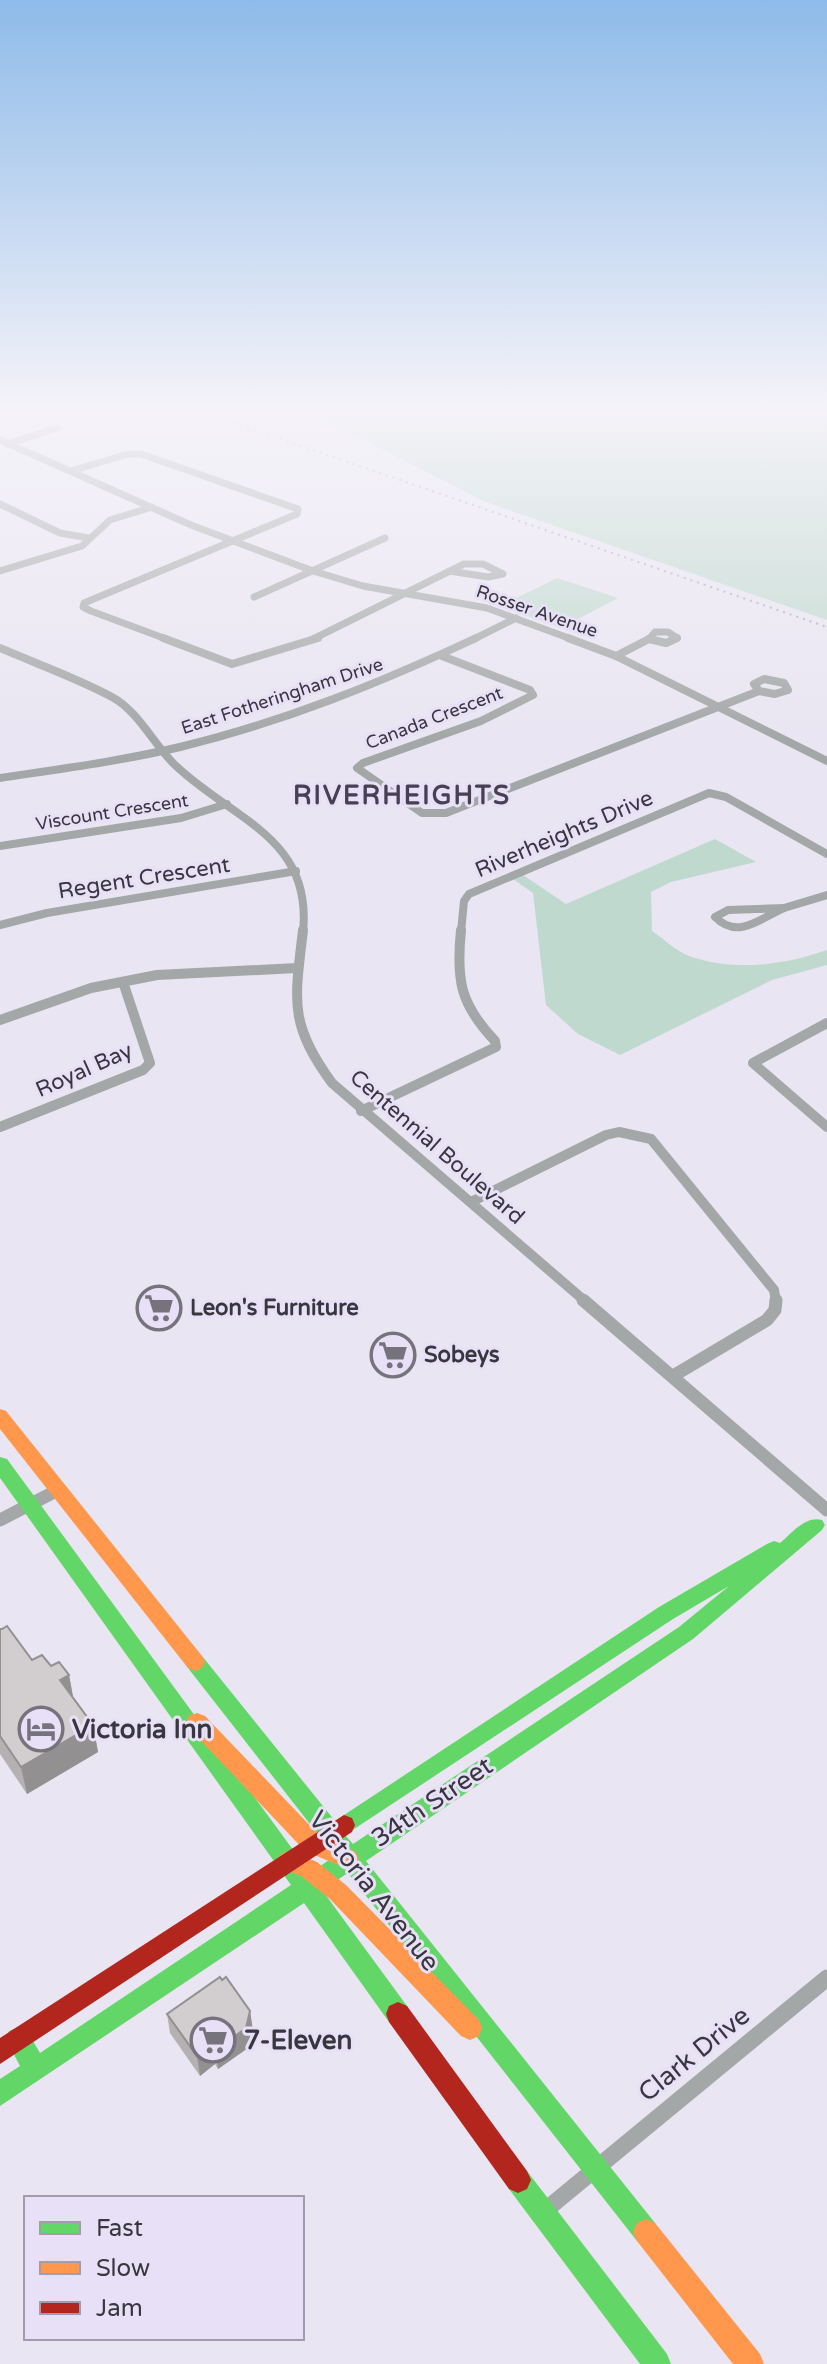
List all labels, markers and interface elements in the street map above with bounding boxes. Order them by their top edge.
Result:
street label: Rosser Avenue [473,580,601,642]
street label: East Fotheringham Drive [178,653,386,739]
street label: Canada Crescent [362,682,506,754]
district label: RIVERHEIGHTS [293,780,511,811]
street label: Riverheights Drive [471,785,657,883]
street label: Viscount Crescent [34,789,190,835]
street label: Regent Crescent [56,852,232,904]
street label: Royal Bay [32,1037,137,1103]
street label: Centennial Boulevard [344,1064,530,1230]
supermarket icon: Leon's Furniture [135,1284,183,1332]
place label: Leon's Furniture [190,1295,359,1321]
supermarket icon: Sobeys [369,1331,417,1379]
place label: Sobeys [424,1342,500,1368]
hotel icon: Victoria Inn [17,1705,65,1753]
place label: Victoria Inn [72,1714,212,1745]
street label: 34th Street [366,1750,499,1854]
street label: Victoria Avenue [302,1805,446,1977]
street label: Clark Drive [632,2000,756,2108]
supermarket icon: 7-Eleven [189,2016,237,2064]
place label: 7-Eleven [244,2025,352,2056]
legend [24,2196,304,2340]
text: Fast [96,2214,143,2243]
text: Slow [96,2254,150,2283]
text: Jam [96,2294,143,2323]

